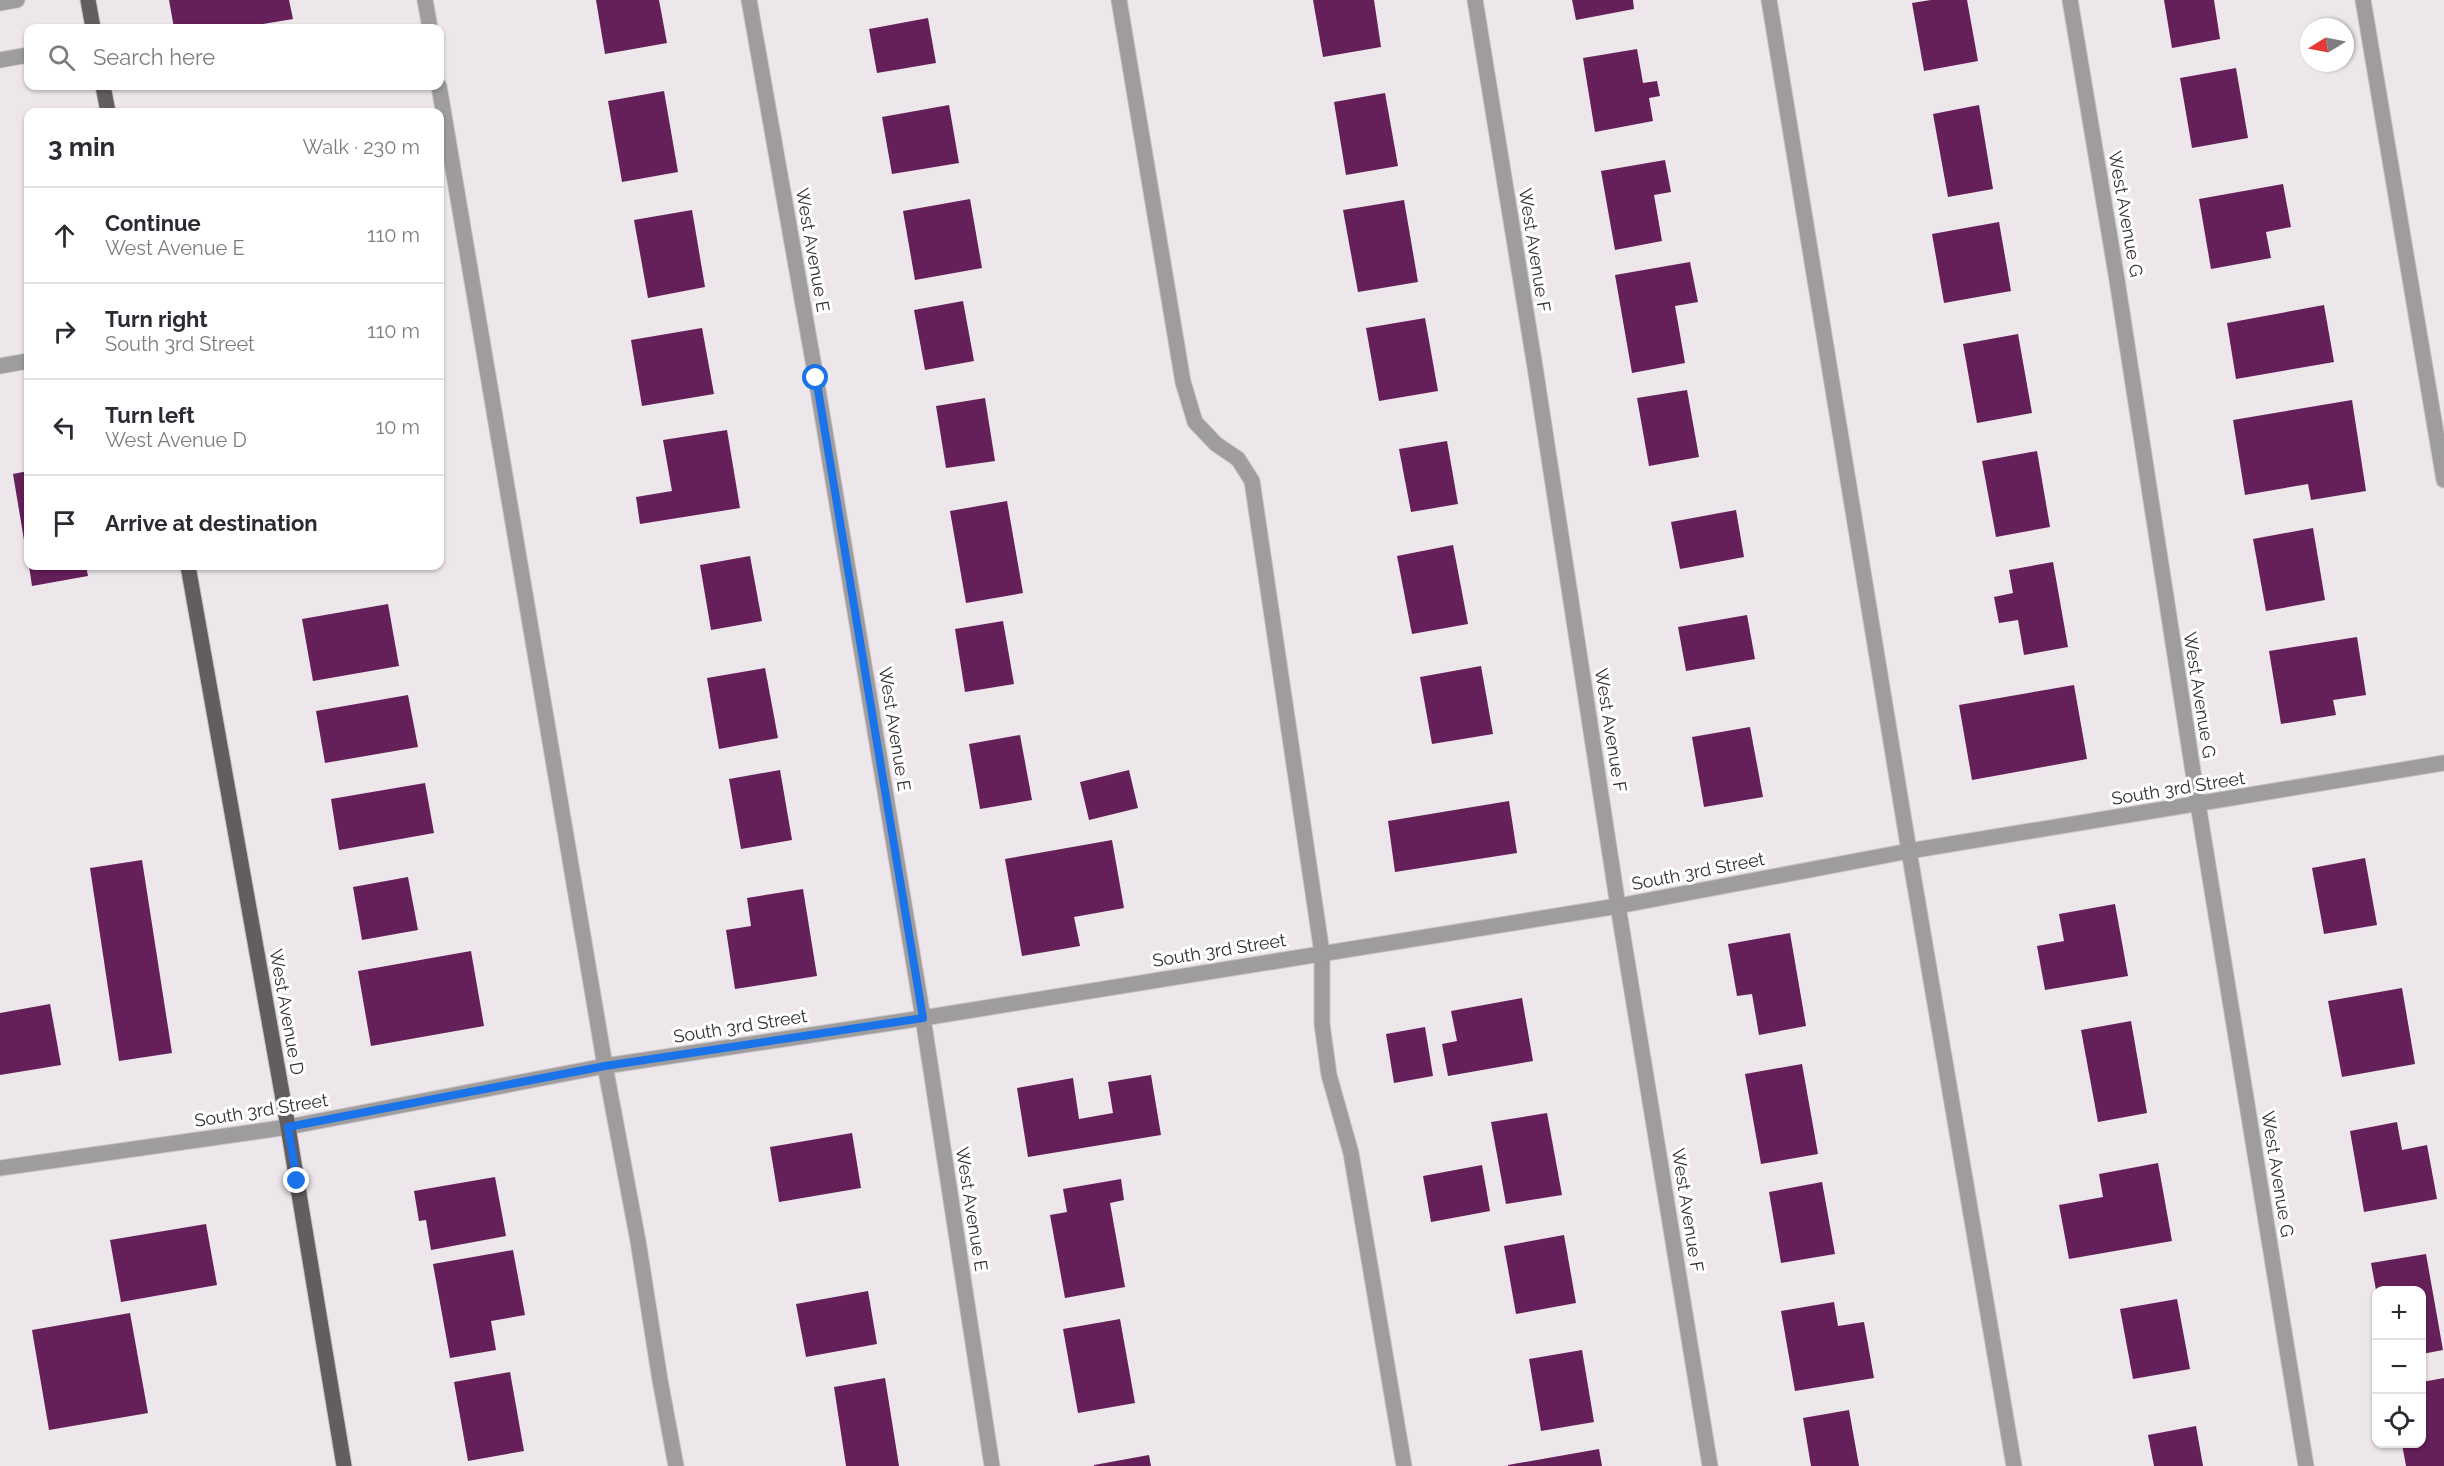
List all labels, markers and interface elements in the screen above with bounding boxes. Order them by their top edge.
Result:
north arrow [2300,18,2354,72]
search box [24,24,444,90]
icon: search [45,41,78,74]
text: Search here [93,44,215,70]
text: 3 min [48,132,115,162]
text: Walk · 230 m [302,135,420,159]
street label: West Avenue G [2105,149,2147,279]
street label: West Avenue E [792,186,834,314]
street label: West Avenue F [1515,186,1555,314]
text: Continue [105,210,201,236]
icon: ahead [48,219,81,252]
text: 110 m [367,223,420,247]
text: West Avenue E [105,236,245,260]
text: Turn right [105,306,208,332]
icon: right [48,315,81,348]
text: 110 m [367,319,420,343]
text: South 3rd Street [105,332,255,356]
route start [802,364,828,390]
text: Turn left [105,402,195,428]
icon: left [48,411,81,444]
text: 10 m [376,415,420,439]
text: West Avenue D [105,428,247,452]
icon: arrive [48,507,81,540]
text: Arrive at destination [105,510,318,536]
street label: West Avenue G [2180,630,2220,760]
street label: West Avenue E [875,665,915,793]
street label: West Avenue F [1591,666,1631,794]
street label: South 3rd Street [2110,767,2246,809]
street label: South 3rd Street [1630,848,1766,894]
street label: South 3rd Street [1151,929,1287,971]
street label: West Avenue D [266,947,308,1077]
street label: South 3rd Street [672,1005,808,1047]
street label: South 3rd Street [193,1089,329,1131]
street label: West Avenue G [2258,1109,2298,1239]
street label: West Avenue E [952,1145,992,1273]
street label: West Avenue F [1668,1146,1708,1274]
route end [283,1167,309,1193]
map controls [2372,1286,2426,1448]
button: + [2372,1286,2426,1340]
button: − [2372,1340,2426,1394]
button: locate [2372,1394,2426,1448]

